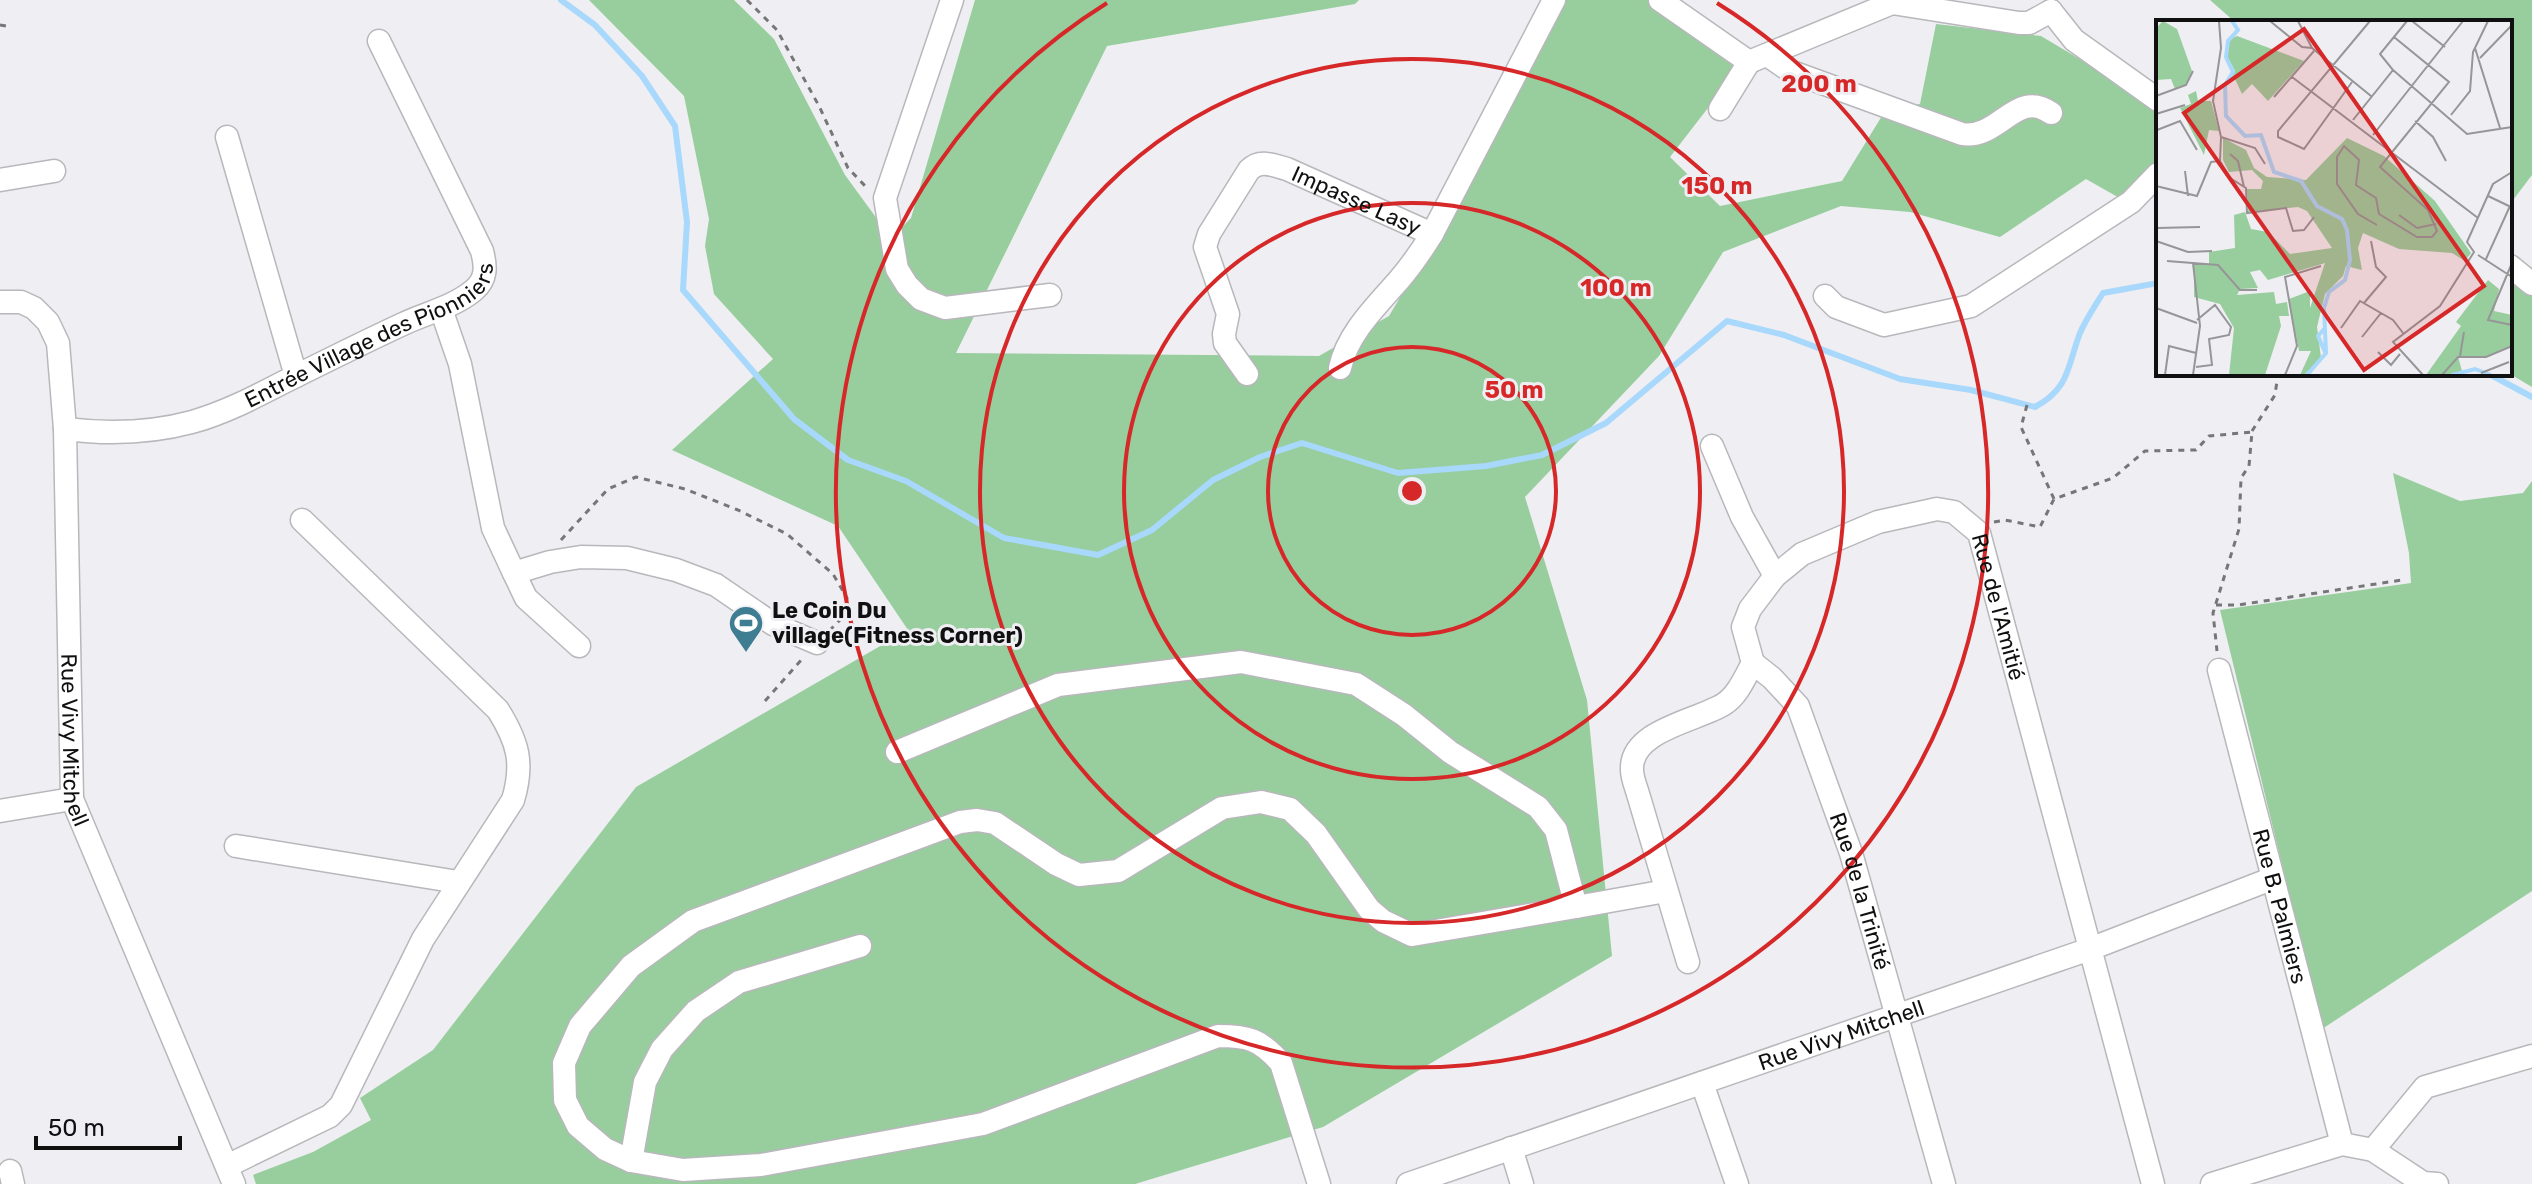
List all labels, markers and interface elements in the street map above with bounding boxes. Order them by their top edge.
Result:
inset map [2156,20,2512,376]
text: 200 m [1781,70,1857,98]
street label: Impasse Lasy [1288,160,1425,241]
text: 150 m [1682,172,1752,200]
street label: Entrée Village des Pionniers [240,263,499,414]
text: 100 m [1580,274,1652,302]
text: 50 m [1485,376,1543,404]
centre of rings [1398,477,1426,505]
street label: Rue de l'Amitié [1966,531,2031,683]
place label: Le Coin Du village(Fitness Corner) [772,597,1023,649]
sports icon: Le Coin Du village(Fitness Corner) [727,604,765,654]
street label: Rue Vivy Mitchell [55,653,95,830]
street label: Rue de la Trinité [1824,809,1896,973]
street label: Rue B. Palmiers [2247,826,2313,987]
street label: Rue Vivy Mitchell [1755,994,1928,1076]
scale bar [36,1100,180,1150]
text: 50 m [48,1114,105,1142]

